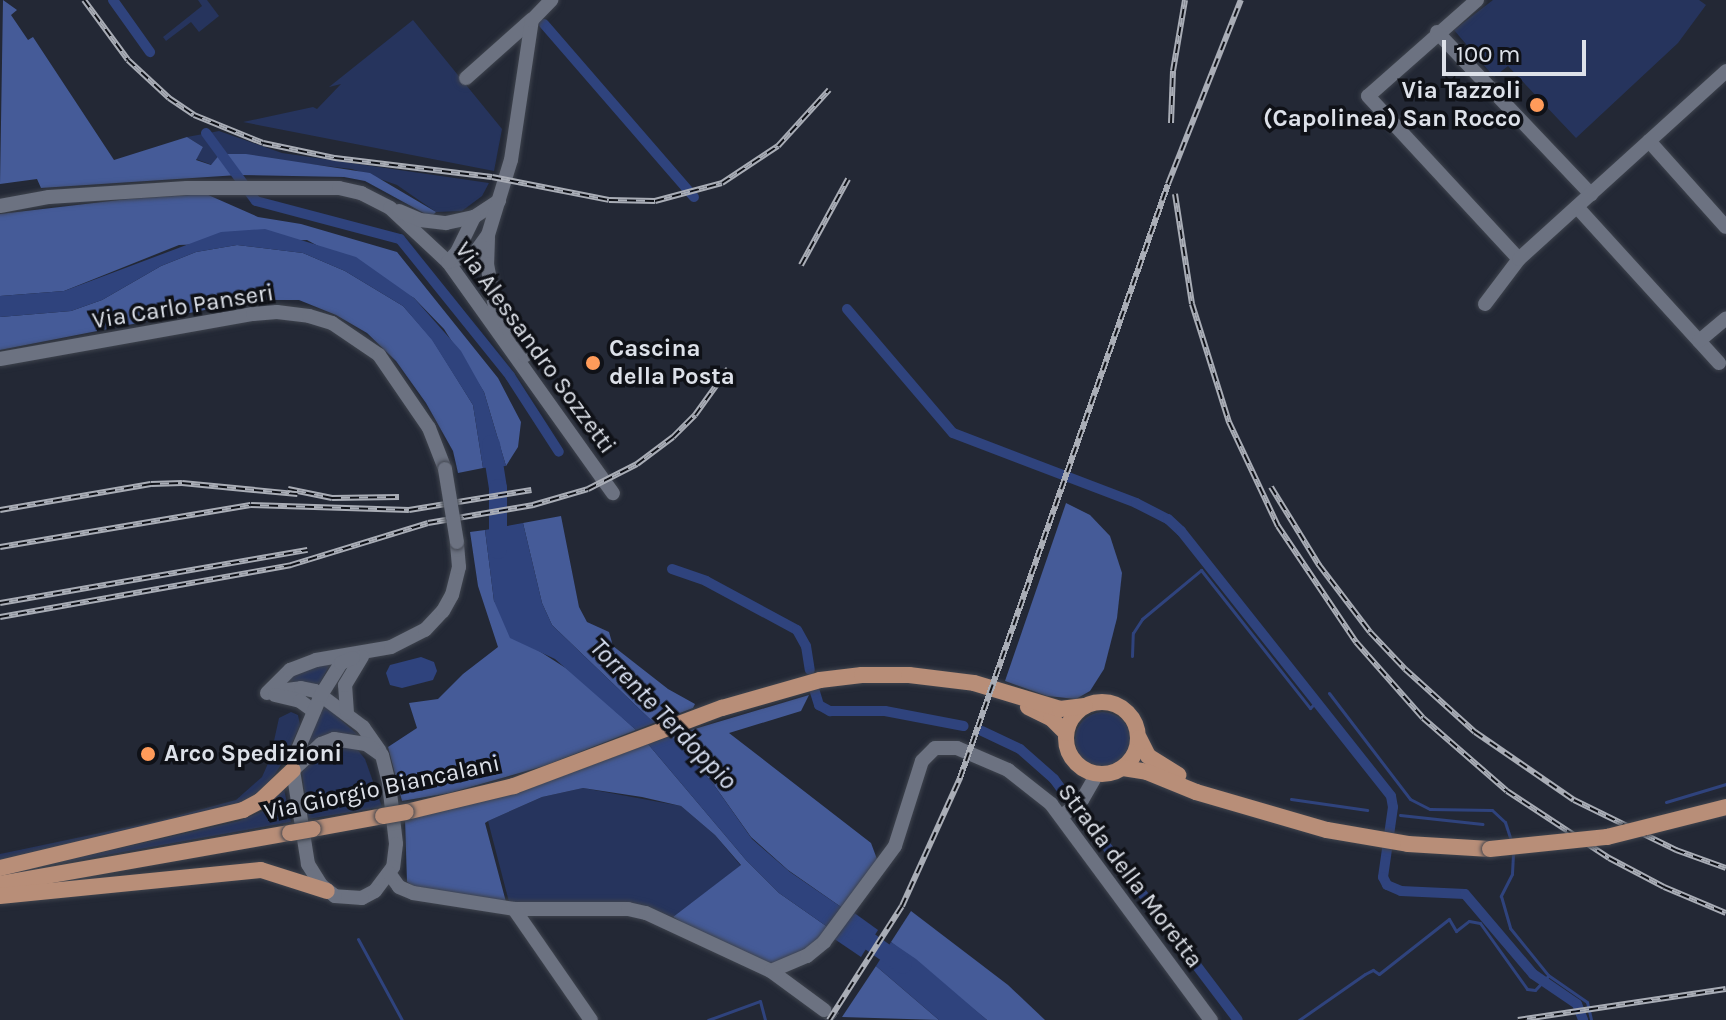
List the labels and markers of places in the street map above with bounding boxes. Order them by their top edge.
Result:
place label: Via Tazzoli (Capolinea) San Rocco [1263,77,1521,133]
marker: Via Tazzoli (Capolinea) San Rocco [1528,96,1546,114]
place label: Cascina della Posta [609,335,735,391]
marker: Cascina della Posta [584,354,602,372]
place label: Arco Spedizioni [164,740,342,768]
marker: Arco Spedizioni [139,745,157,763]

